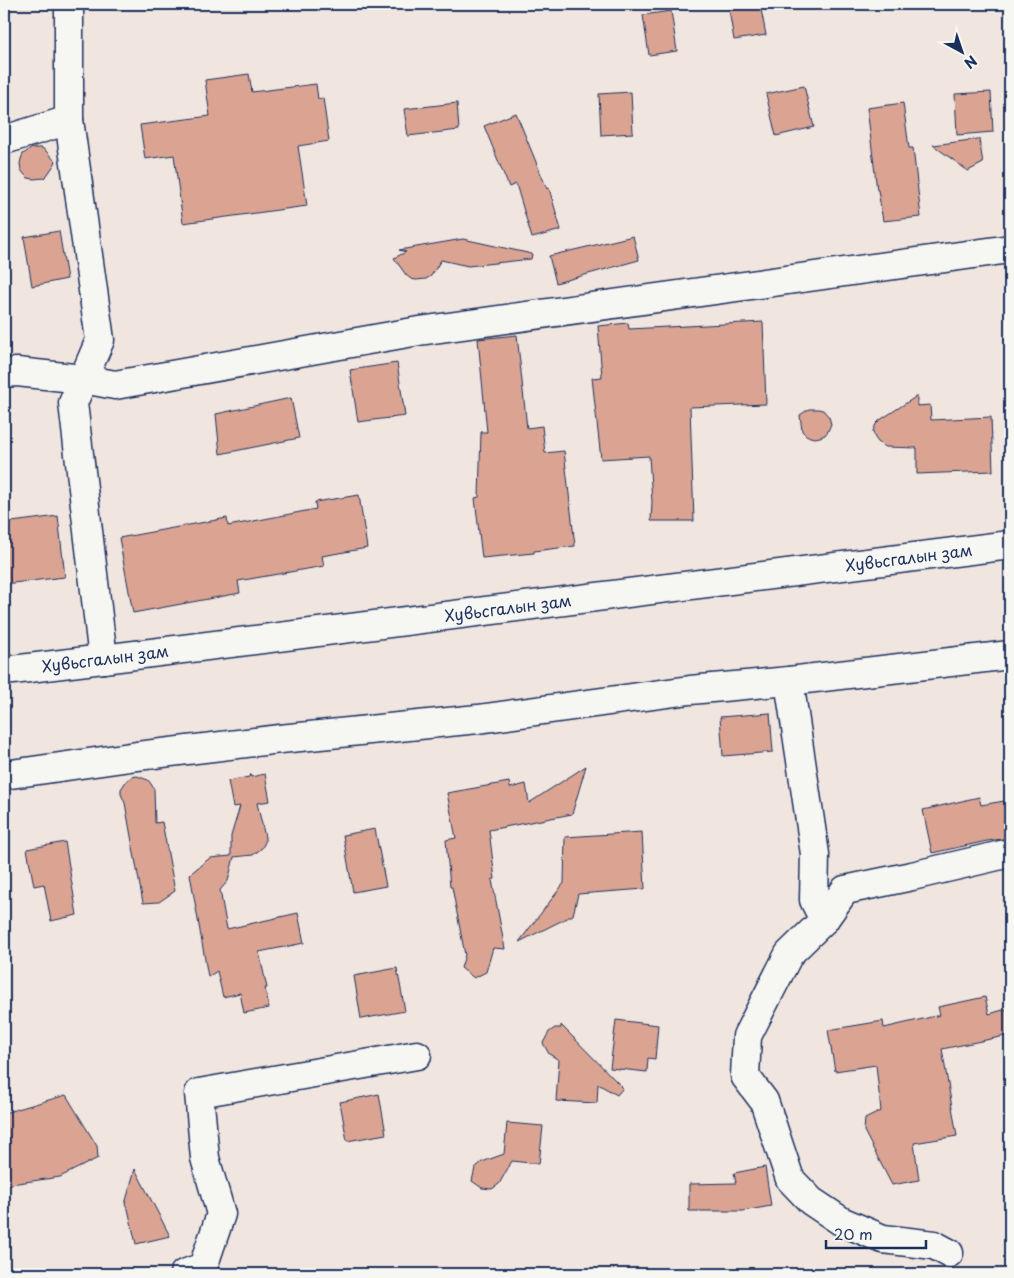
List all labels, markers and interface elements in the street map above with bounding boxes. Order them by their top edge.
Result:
north arrow [936,28,986,78]
text: N [960,51,982,74]
street label: Хувьсгалын зам [844,537,974,577]
street label: Хувьсгалын зам [443,587,573,627]
street label: Хувьсгалын зам [40,638,170,677]
scale bar [826,1218,926,1250]
text: 20 m [834,1222,873,1245]

